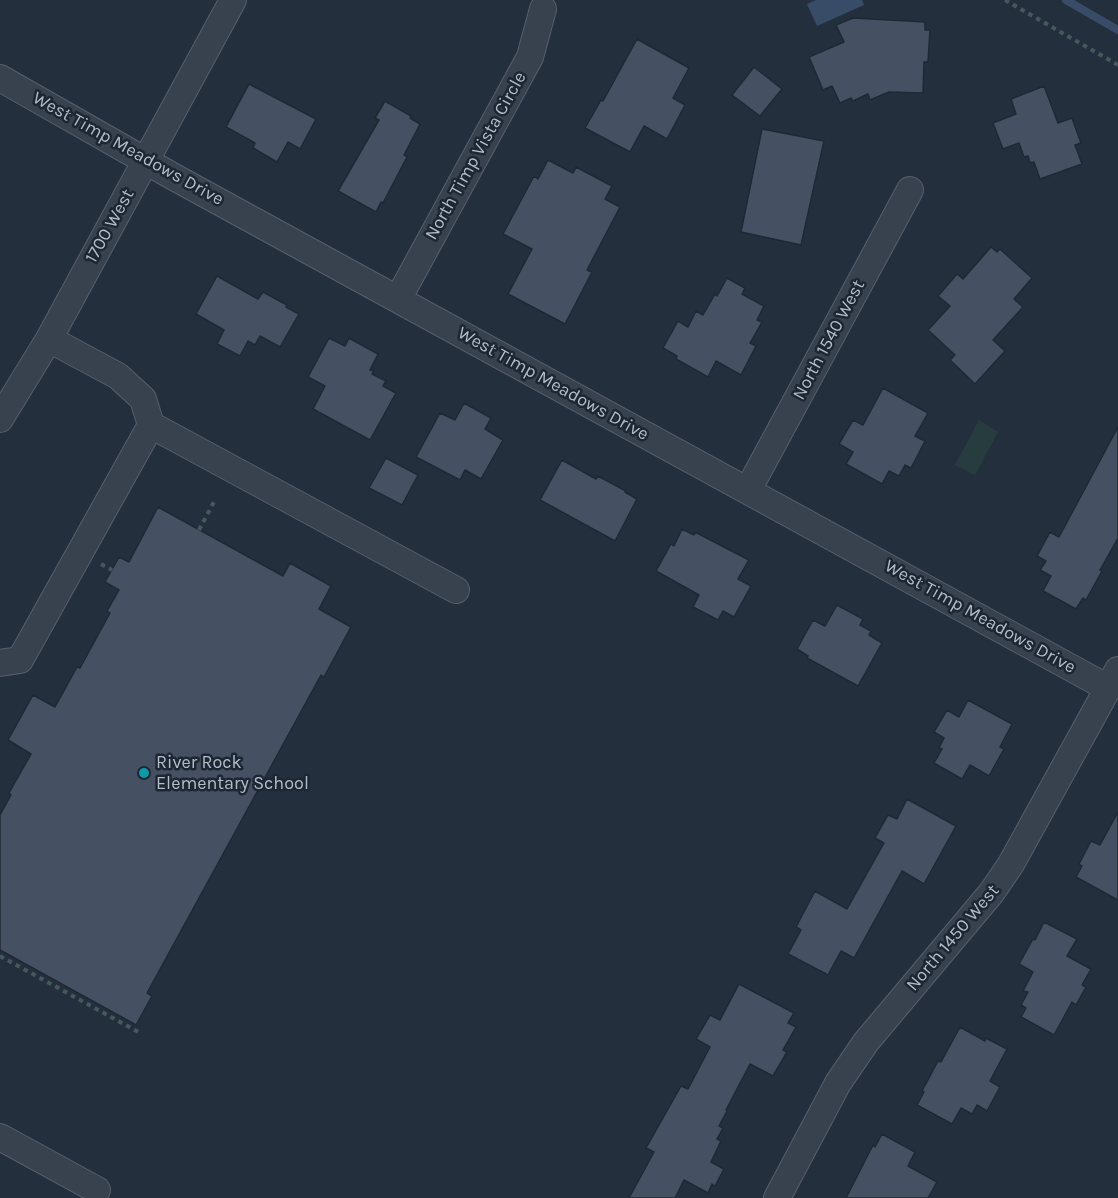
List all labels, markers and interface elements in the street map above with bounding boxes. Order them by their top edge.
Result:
street label: North Timp Vista Circle [421,68,531,244]
street label: West Timp Meadows Drive [29,87,227,211]
street label: 1700 West [81,185,139,267]
street label: North 1540 West [788,276,870,404]
street label: West Timp Meadows Drive [454,322,652,446]
street label: West Timp Meadows Drive [881,555,1079,679]
place label: River Rock Elementary School [156,752,309,795]
marker: River Rock Elementary School [137,766,151,780]
street label: North 1450 West [902,880,1004,996]

